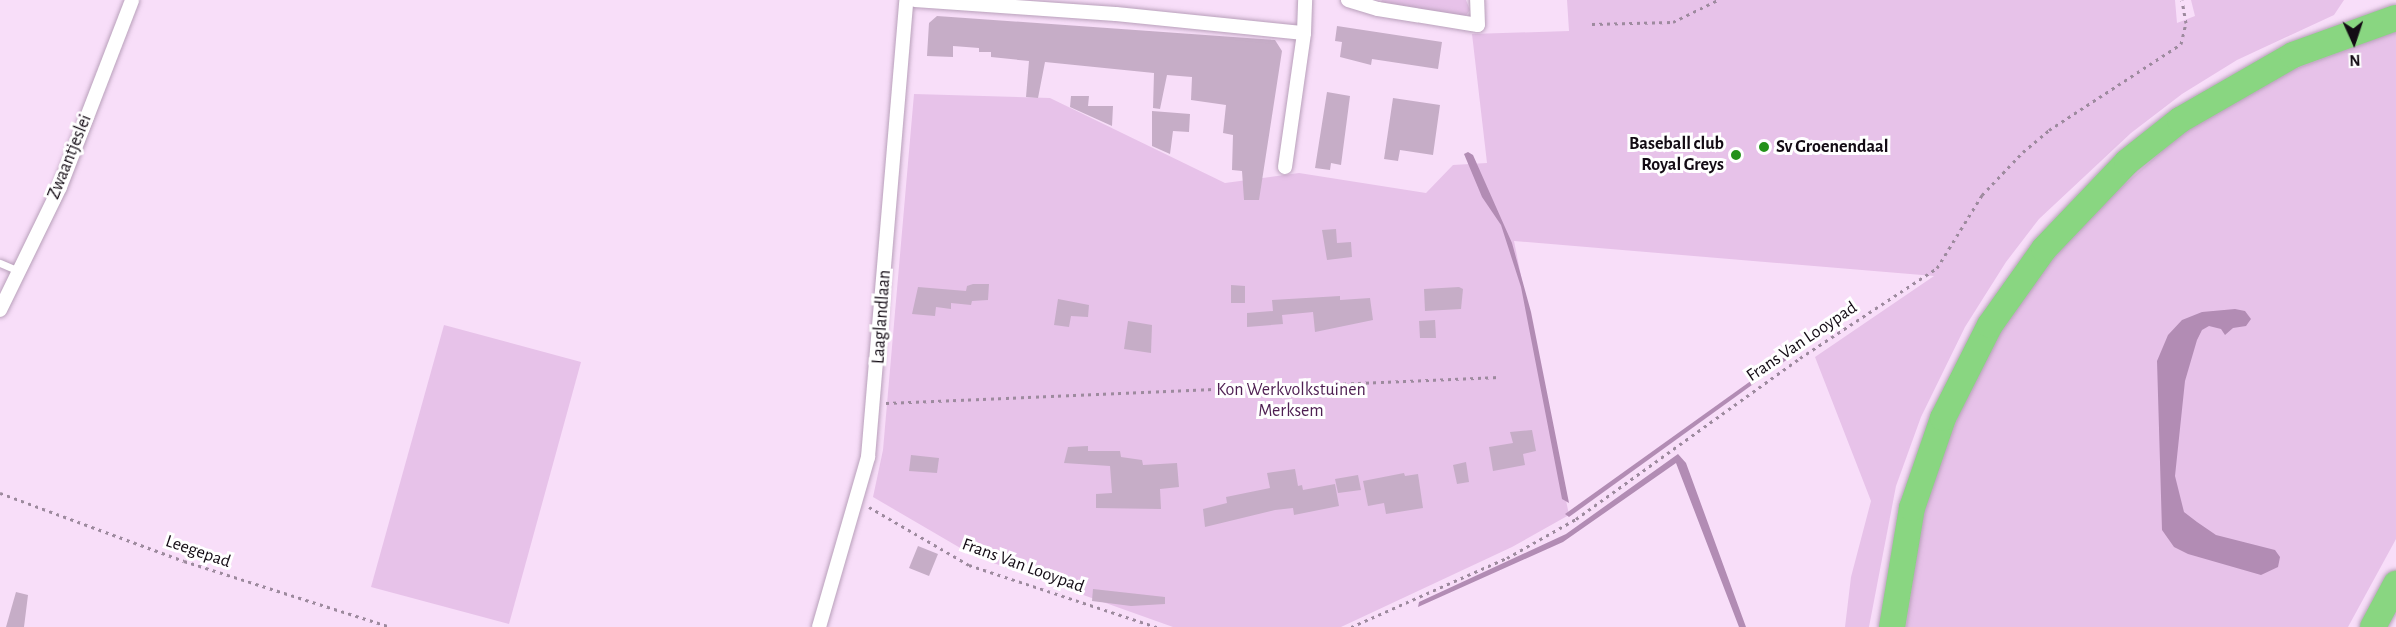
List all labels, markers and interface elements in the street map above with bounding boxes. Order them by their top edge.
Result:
north arrow [2324,12,2384,72]
text: N [2349,52,2361,68]
street label: Zwaantjeslei [43,112,97,202]
place label: Baseball club Royal Greys [1629,134,1724,176]
place label: Sv Groenendaal [1776,136,1888,158]
marker: Sv Groenendaal [1757,140,1771,154]
marker: Baseball club Royal Greys [1729,148,1743,162]
street label: Laaglandlaan [868,269,896,365]
street label: Frans Van Looypad [1743,297,1861,387]
park label: Kon Werkvolkstuinen Merksem [1216,380,1366,422]
street label: Leegepad [163,531,233,573]
street label: Frans Van Looypad [959,534,1087,598]

